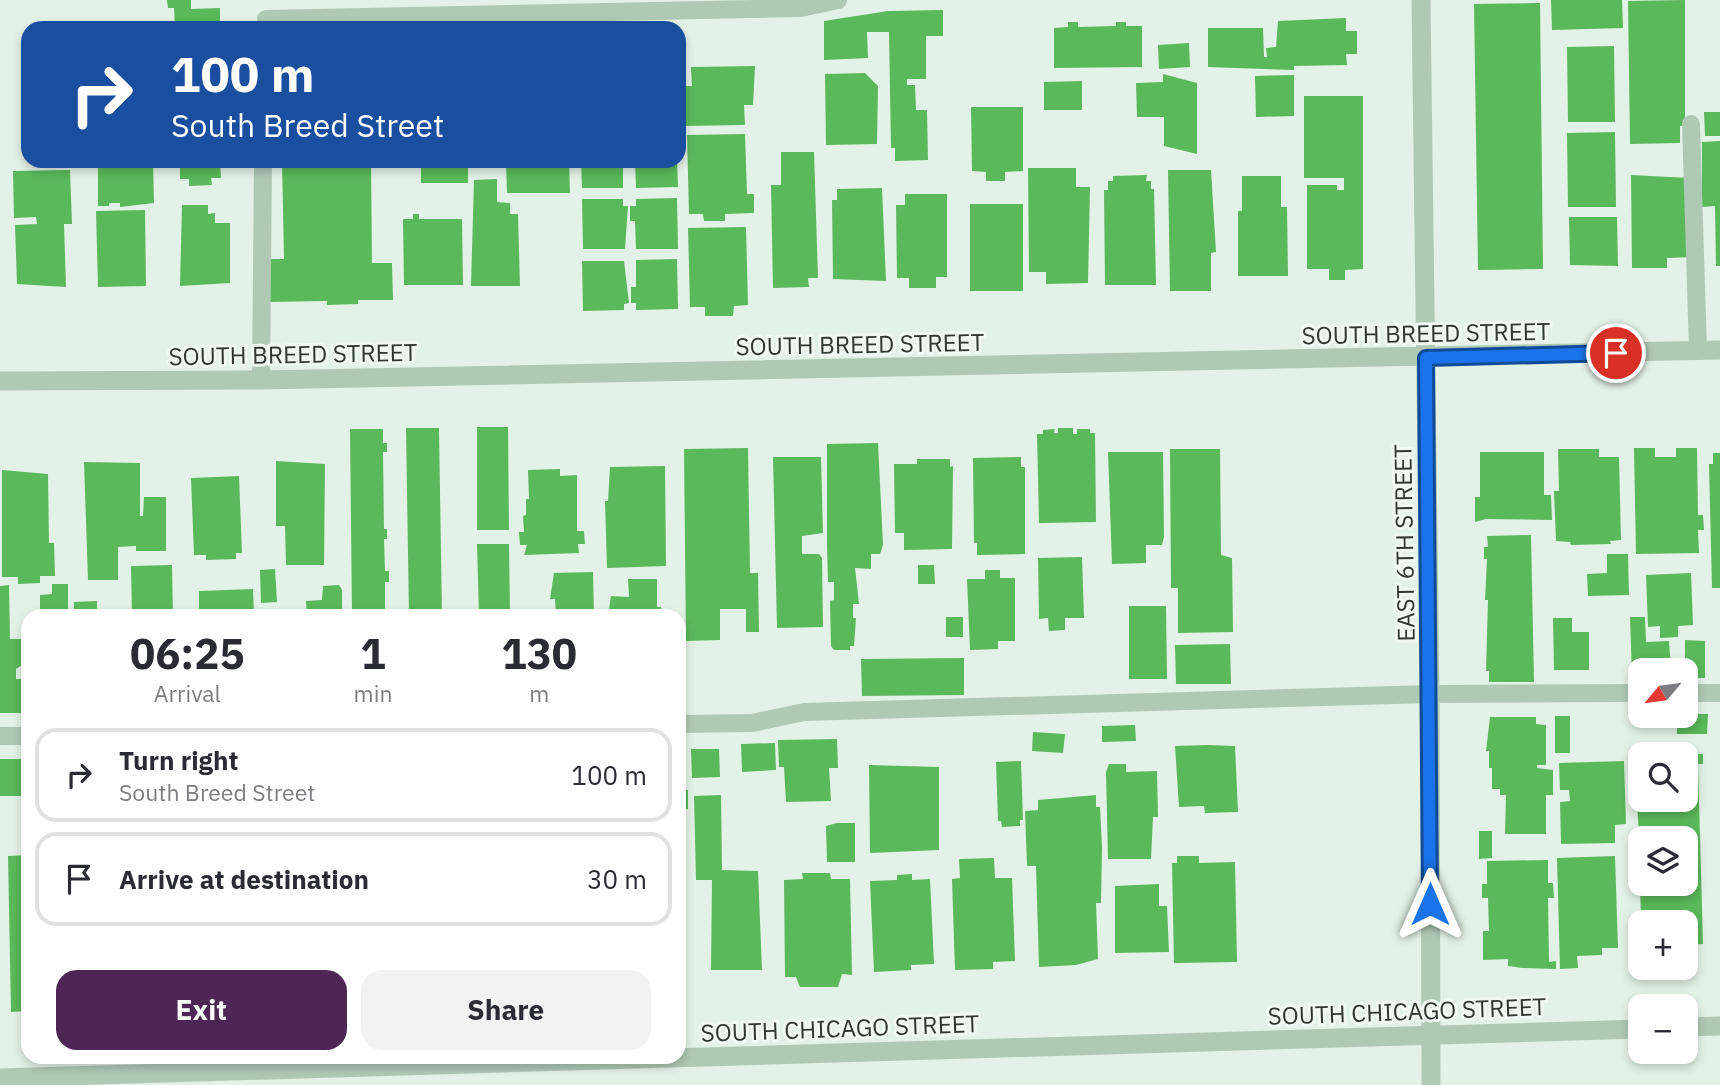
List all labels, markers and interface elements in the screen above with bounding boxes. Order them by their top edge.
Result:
text: 100 m [171,42,315,105]
icon: right [56,49,147,140]
text: South Breed Street [171,104,444,146]
street label: SOUTH BREED STREET [1301,315,1551,351]
pin [1586,323,1646,383]
street label: SOUTH BREED STREET [735,326,985,362]
icon: arrive [1597,334,1635,372]
street label: SOUTH BREED STREET [168,336,418,372]
street label: EAST 6TH STREET [1386,444,1422,642]
text: 06:25 [130,626,245,681]
text: 1 [360,626,386,681]
text: 130 [501,626,577,681]
north arrow [1628,658,1698,728]
map controls [1628,658,1698,1064]
text: Arrival [154,678,221,708]
text: min [354,678,392,708]
text: m [529,678,549,708]
button: search [1628,742,1698,812]
text: Turn right [119,743,238,777]
icon: right [60,756,98,794]
text: 100 m [571,758,647,792]
text: South Breed Street [119,777,315,807]
button: layers [1628,826,1698,896]
icon: arrive [60,860,98,898]
text: Arrive at destination [119,862,369,896]
text: 30 m [587,862,647,896]
position arrow [1393,867,1467,941]
button: + [1628,910,1698,980]
button: Exit [56,970,347,1050]
button: Share [361,970,651,1050]
street label: SOUTH CHICAGO STREET [1267,990,1547,1032]
button: − [1628,994,1698,1064]
street label: SOUTH CHICAGO STREET [700,1007,980,1049]

